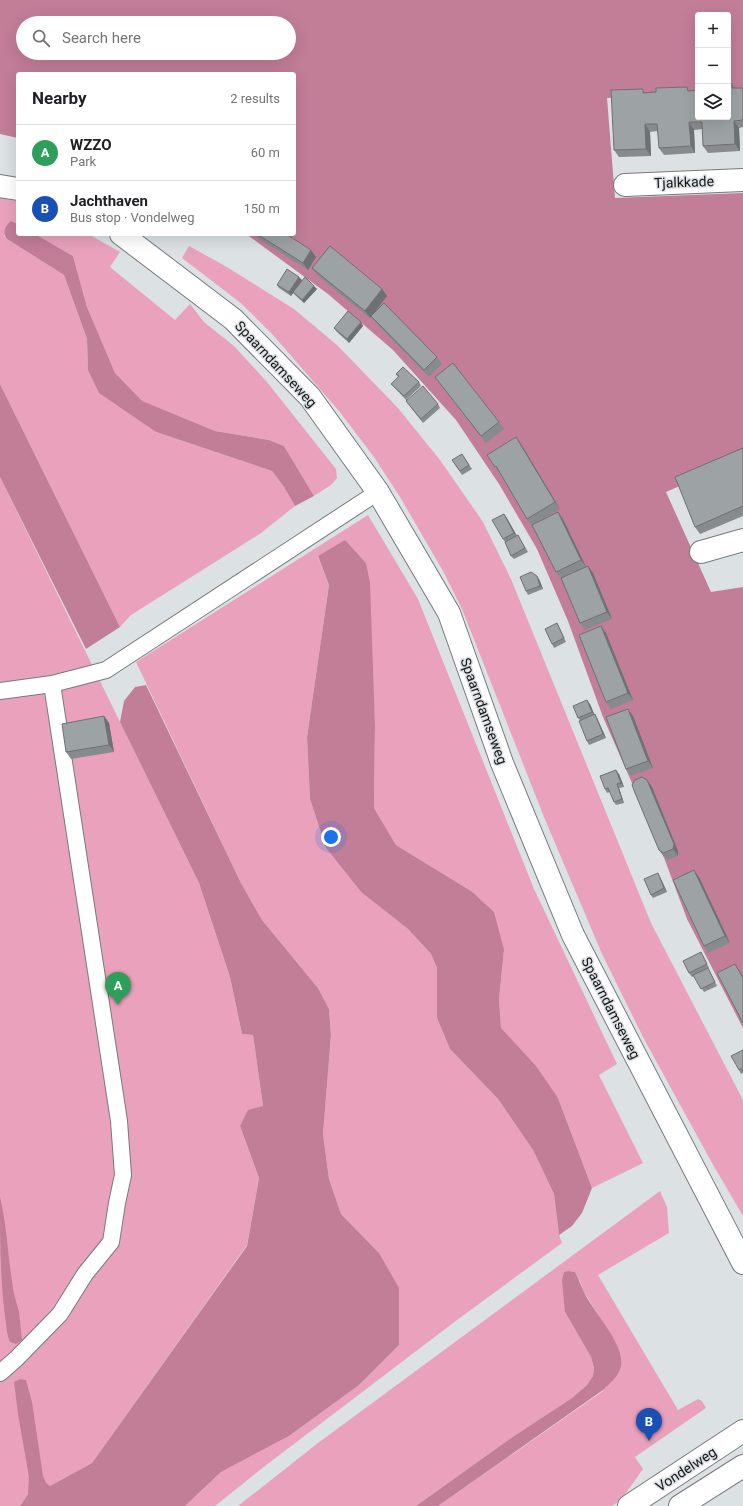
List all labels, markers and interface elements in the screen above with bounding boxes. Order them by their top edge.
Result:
map controls [695,12,731,120]
button: + [695,12,731,48]
search box [16,16,296,60]
icon: search [30,27,52,49]
text: Search here [62,29,141,47]
button: − [695,48,731,84]
button: layers [695,84,731,120]
text: Nearby [32,88,87,108]
text: 2 results [230,91,280,106]
text: WZZO [70,136,111,154]
text: A [41,145,49,160]
text: 60 m [251,145,280,160]
text: Park [70,154,96,169]
street label: Tjalkkade [654,173,714,191]
text: Jachthaven [70,192,148,210]
text: B [41,201,49,216]
text: 150 m [243,201,280,216]
text: Bus stop · Vondelweg [70,210,195,225]
street label: Spaarndamseweg [232,318,320,410]
street label: Spaarndamseweg [457,656,511,766]
your location [321,827,341,847]
street label: Spaarndamseweg [578,954,644,1062]
pin: A [105,972,131,1005]
pin: B [636,1408,662,1441]
street label: Vondelweg [653,1444,719,1494]

